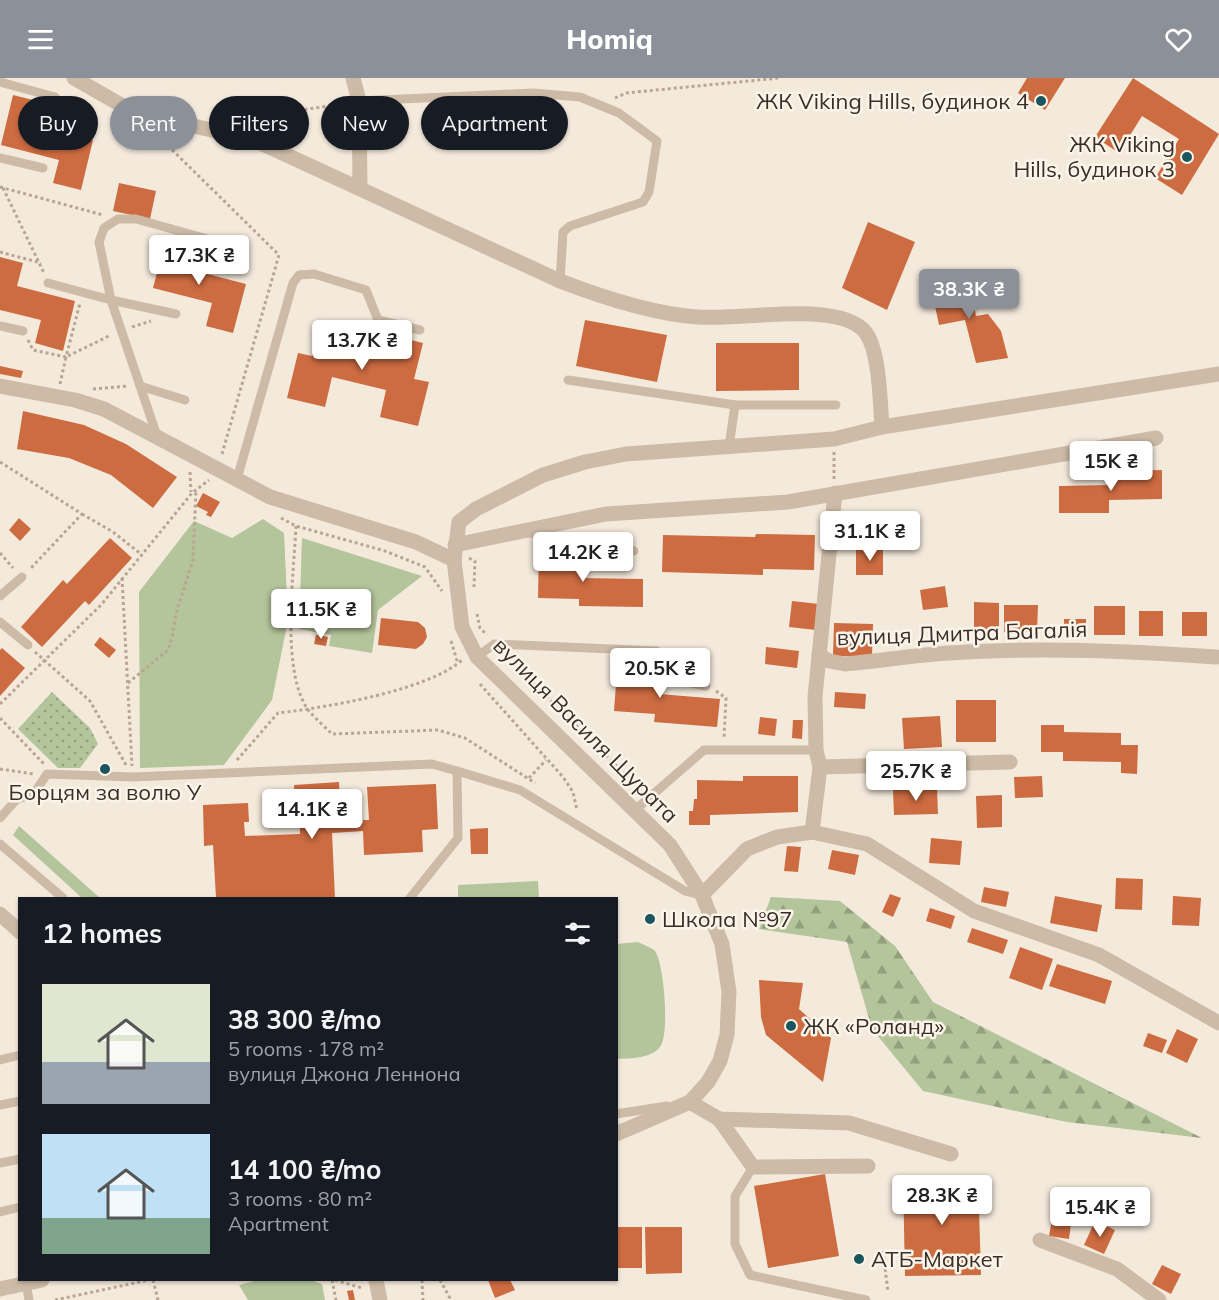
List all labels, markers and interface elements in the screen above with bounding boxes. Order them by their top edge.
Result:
text: Homiq [566,22,653,56]
icon: menu [24,23,57,56]
icon: heart [1162,23,1195,56]
place label: ЖК Viking Hills, будинок 4 [756,87,1029,115]
marker: ЖК Viking Hills, будинок 4 [1034,94,1048,108]
chip: Buy [18,96,98,150]
chip: Rent [110,96,197,150]
chip: Filters [209,96,309,150]
chip: New [321,96,409,150]
chip: Apartment [421,96,568,150]
place label: ЖК Viking Hills, будинок 3 [1013,130,1175,183]
marker: ЖК Viking Hills, будинок 3 [1180,150,1194,164]
pin: 17.3K ₴ [144,235,254,286]
text: 17.3K ₴ [163,242,235,267]
pin: 38.3K ₴ [914,269,1024,320]
text: 38.3K ₴ [933,276,1005,301]
pin: 13.7K ₴ [307,320,417,371]
text: 13.7K ₴ [326,327,398,352]
pin: 15K ₴ [1069,441,1153,492]
text: 15K ₴ [1084,448,1138,473]
pin: 31.1K ₴ [815,511,925,562]
text: 31.1K ₴ [834,518,906,543]
pin: 14.2K ₴ [528,532,638,583]
text: 14.2K ₴ [547,539,619,564]
pin: 11.5K ₴ [266,589,376,640]
text: 11.5K ₴ [285,596,357,621]
street label: вулиця Дмитра Багалія [836,615,1088,651]
street label: вулиця Василя Щурата [488,632,684,828]
pin: 20.5K ₴ [605,648,715,699]
text: 20.5K ₴ [624,655,696,680]
pin: 25.7K ₴ [861,751,971,802]
text: 25.7K ₴ [880,758,952,783]
marker: Борцям за волю У [98,762,112,776]
place label: Борцям за волю У [9,778,202,806]
pin: 14.1K ₴ [257,789,367,840]
text: 14.1K ₴ [276,796,348,821]
place label: Школа №97 [662,905,793,933]
marker: Школа №97 [643,912,657,926]
text: 12 homes [42,917,162,950]
icon: filters [561,917,594,950]
text: 38 300 ₴/mo [228,1003,381,1036]
icon: home [90,1008,162,1080]
place label: ЖК «Роланд» [803,1012,944,1040]
marker: ЖК «Роланд» [784,1019,798,1033]
text: 5 rooms · 178 m² [228,1036,384,1061]
text: вулиця Джона Леннона [228,1061,461,1086]
text: 14 100 ₴/mo [228,1153,381,1186]
icon: home [90,1158,162,1230]
pin: 28.3K ₴ [887,1175,997,1226]
text: 28.3K ₴ [906,1182,978,1207]
text: 3 rooms · 80 m² [228,1186,372,1211]
pin: 15.4K ₴ [1045,1187,1155,1238]
text: 15.4K ₴ [1064,1194,1136,1219]
text: Apartment [228,1211,329,1236]
place label: АТБ-Маркет [871,1245,1003,1273]
marker: АТБ-Маркет [852,1252,866,1266]

